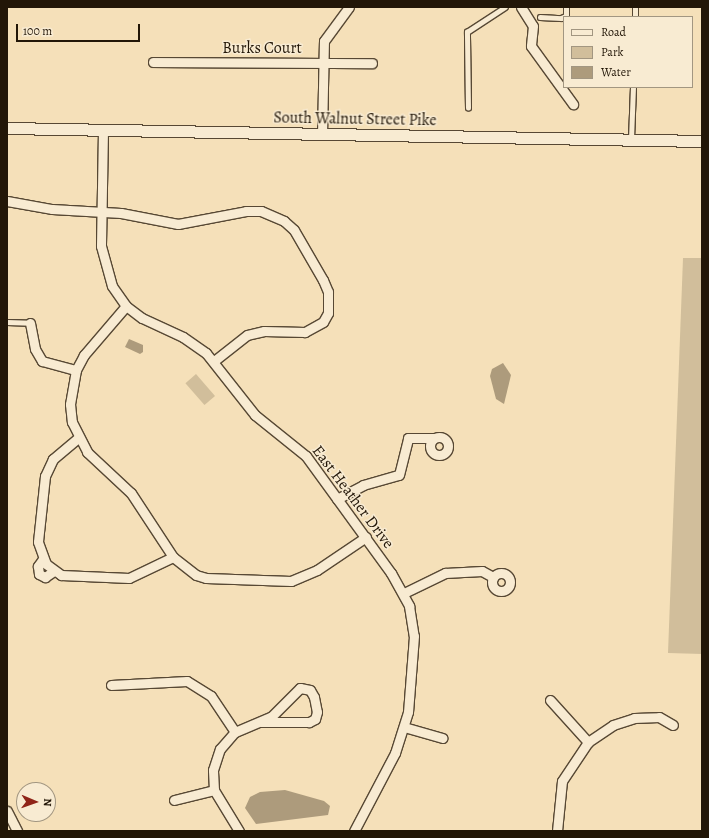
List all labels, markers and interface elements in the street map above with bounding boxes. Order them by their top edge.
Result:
scale bar [18,16,142,42]
legend [563,16,693,88]
text: 100 m [23,23,52,39]
text: Road [601,24,626,40]
street label: Burks Court [222,38,302,58]
text: Park [601,44,624,60]
text: Water [601,64,631,80]
street label: South Walnut Street Pike [273,108,437,130]
street label: East Heather Drive [308,442,398,552]
north arrow [16,782,56,822]
text: N [40,798,55,807]

